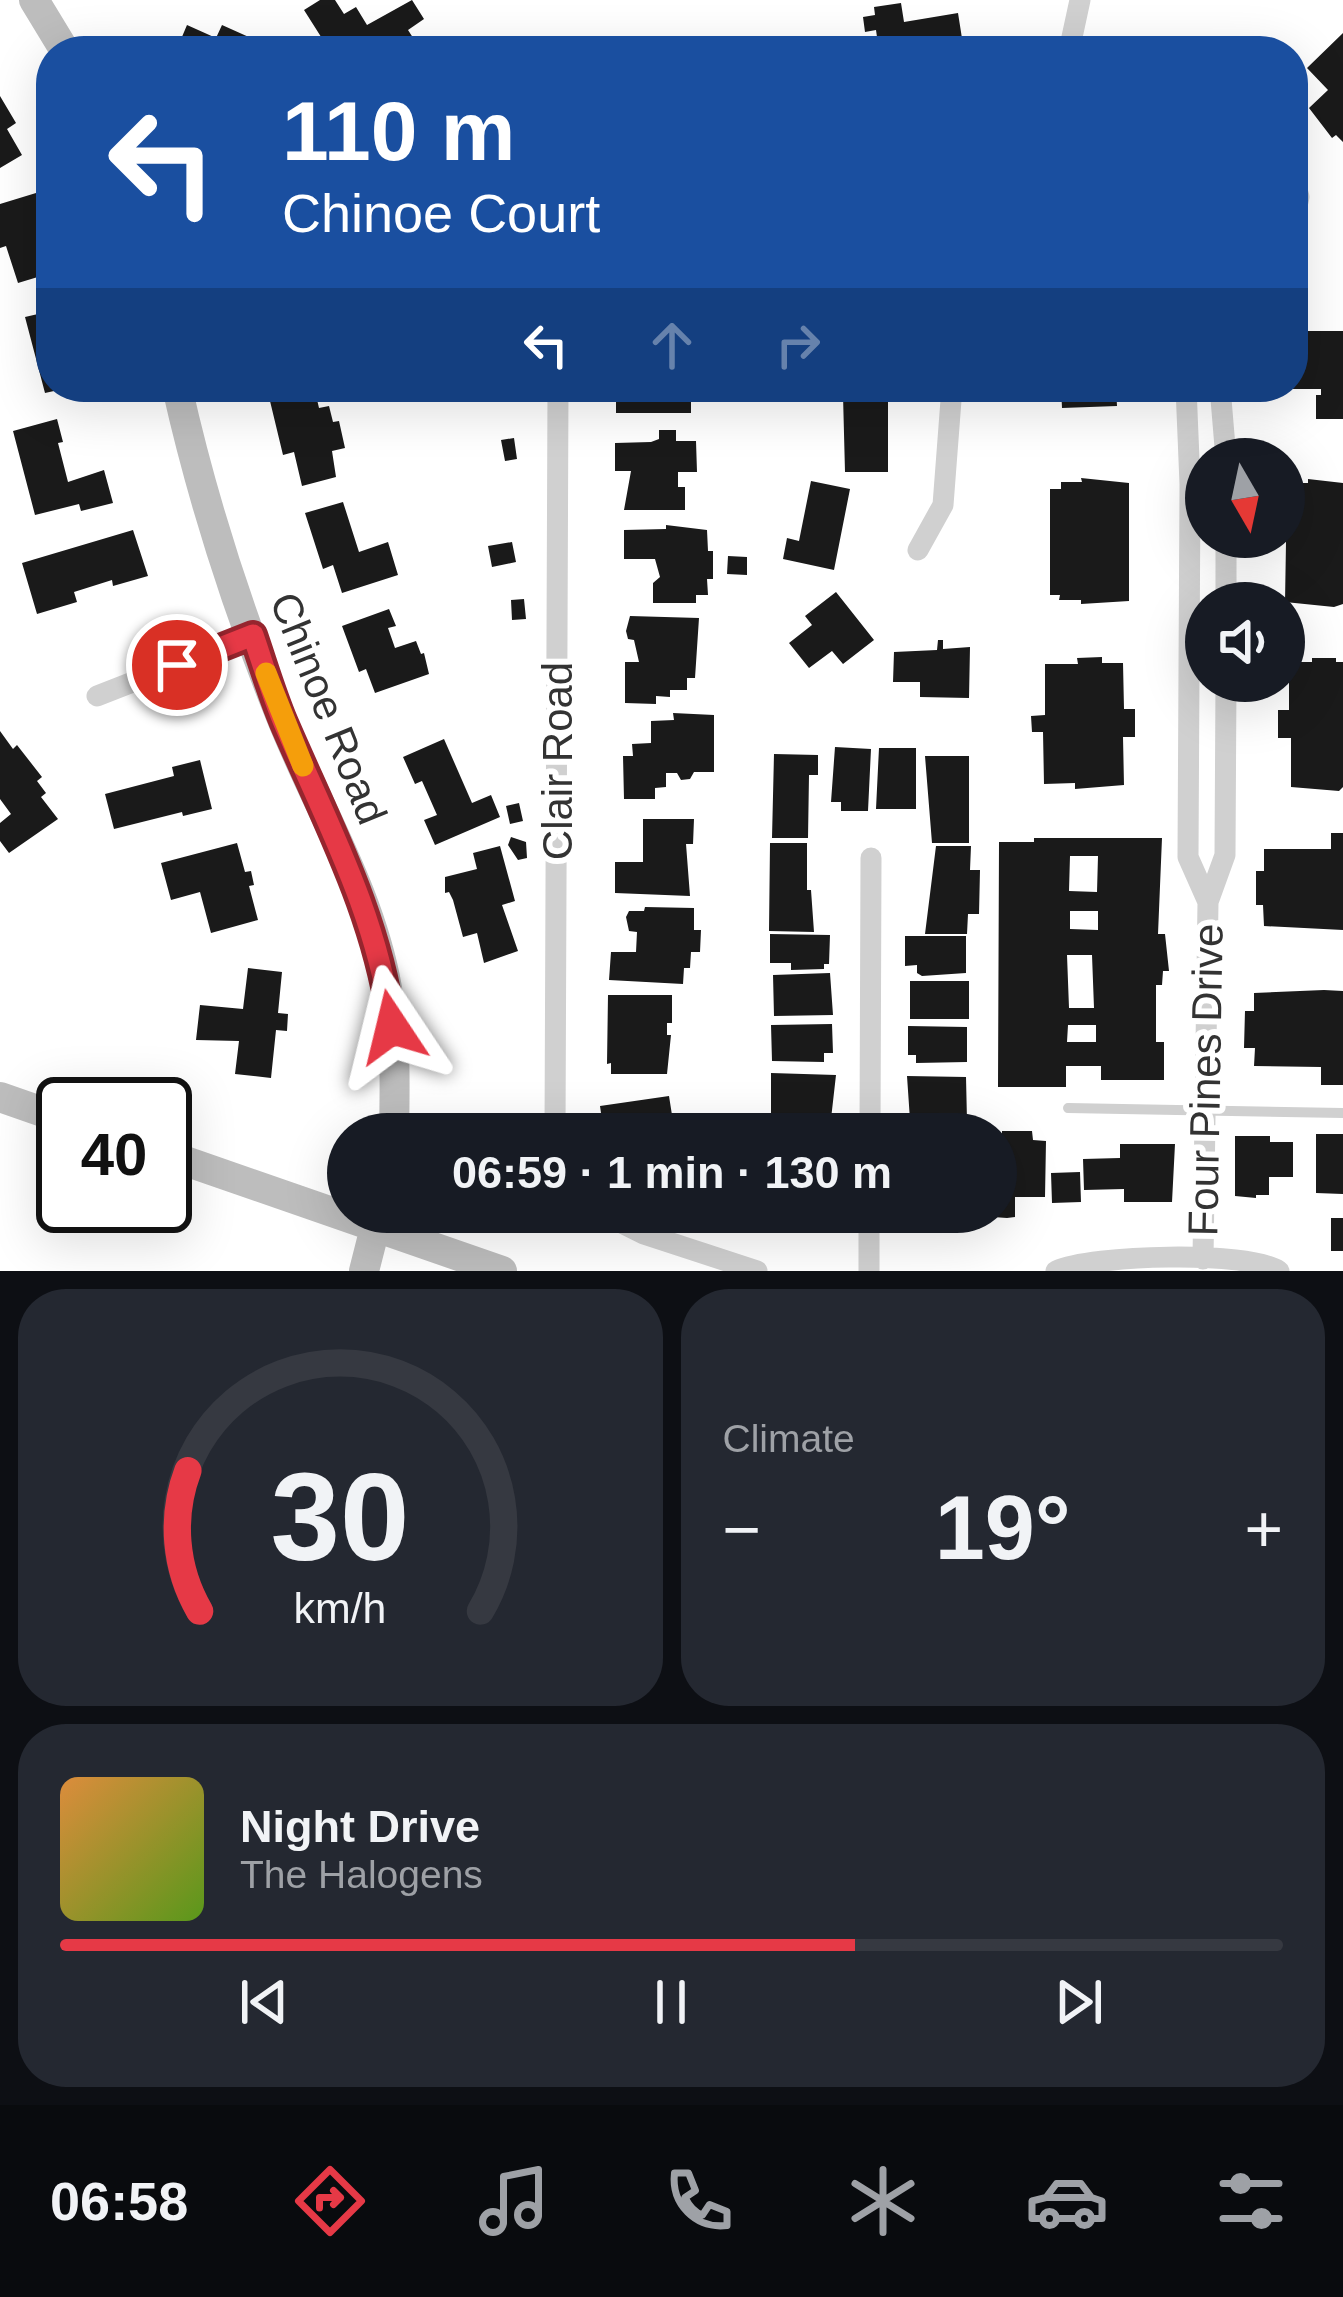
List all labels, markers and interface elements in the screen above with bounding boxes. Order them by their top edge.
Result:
icon: left [84,84,240,240]
text: 110 m [282,84,516,178]
text: Chinoe Court [282,183,600,243]
icon: left [513,312,579,378]
icon: ahead [639,312,705,378]
icon: right [765,312,831,378]
north arrow [1185,438,1305,558]
map controls [1185,438,1305,702]
button: sound [1185,582,1305,702]
street label: Chinoe Road [261,586,396,831]
pin [126,614,228,716]
icon: arrive [144,632,210,698]
street label: Clair Road [534,662,581,860]
street label: Four Pines Drive [1179,923,1232,1237]
position arrow [329,964,455,1090]
speed limit sign: 40 [36,1077,192,1233]
text: 06:59 · 1 min · 130 m [452,1147,892,1198]
text: Climate [723,1417,855,1460]
text: 30 [271,1447,410,1586]
text: 19° [935,1478,1071,1578]
text: − [723,1492,761,1566]
text: + [1244,1492,1283,1566]
text: km/h [294,1583,387,1631]
text: Night Drive [240,1801,480,1852]
text: The Halogens [240,1853,483,1896]
icon: previous [231,1969,297,2035]
icon: pause [638,1969,704,2035]
icon: next [1046,1969,1112,2035]
icon: directions [288,2159,372,2243]
icon: music [472,2159,556,2243]
icon: phone [657,2159,741,2243]
icon: climate [841,2159,925,2243]
icon: car [1025,2159,1109,2243]
icon: filters [1209,2159,1293,2243]
text: 06:58 [50,2171,188,2231]

